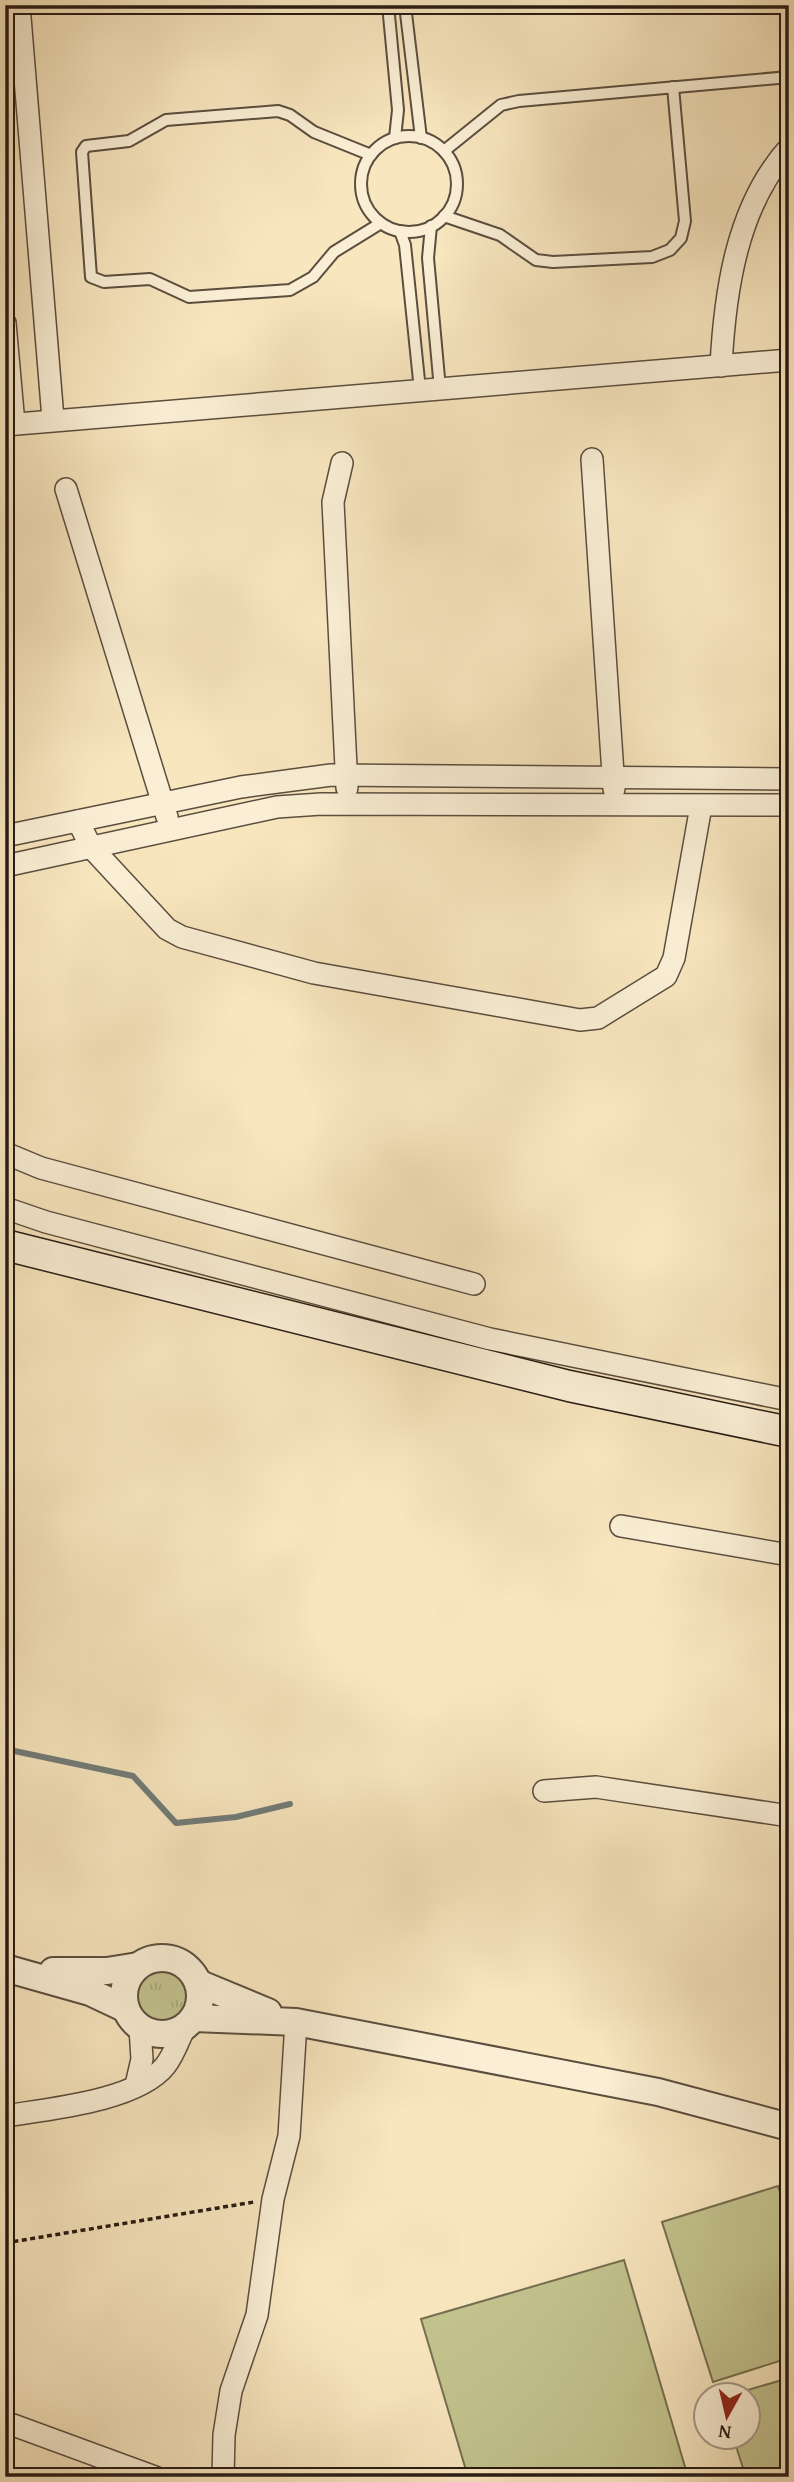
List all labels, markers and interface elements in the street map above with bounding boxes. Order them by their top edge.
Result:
north arrow [692,2380,762,2450]
text: N [716,2418,733,2448]

